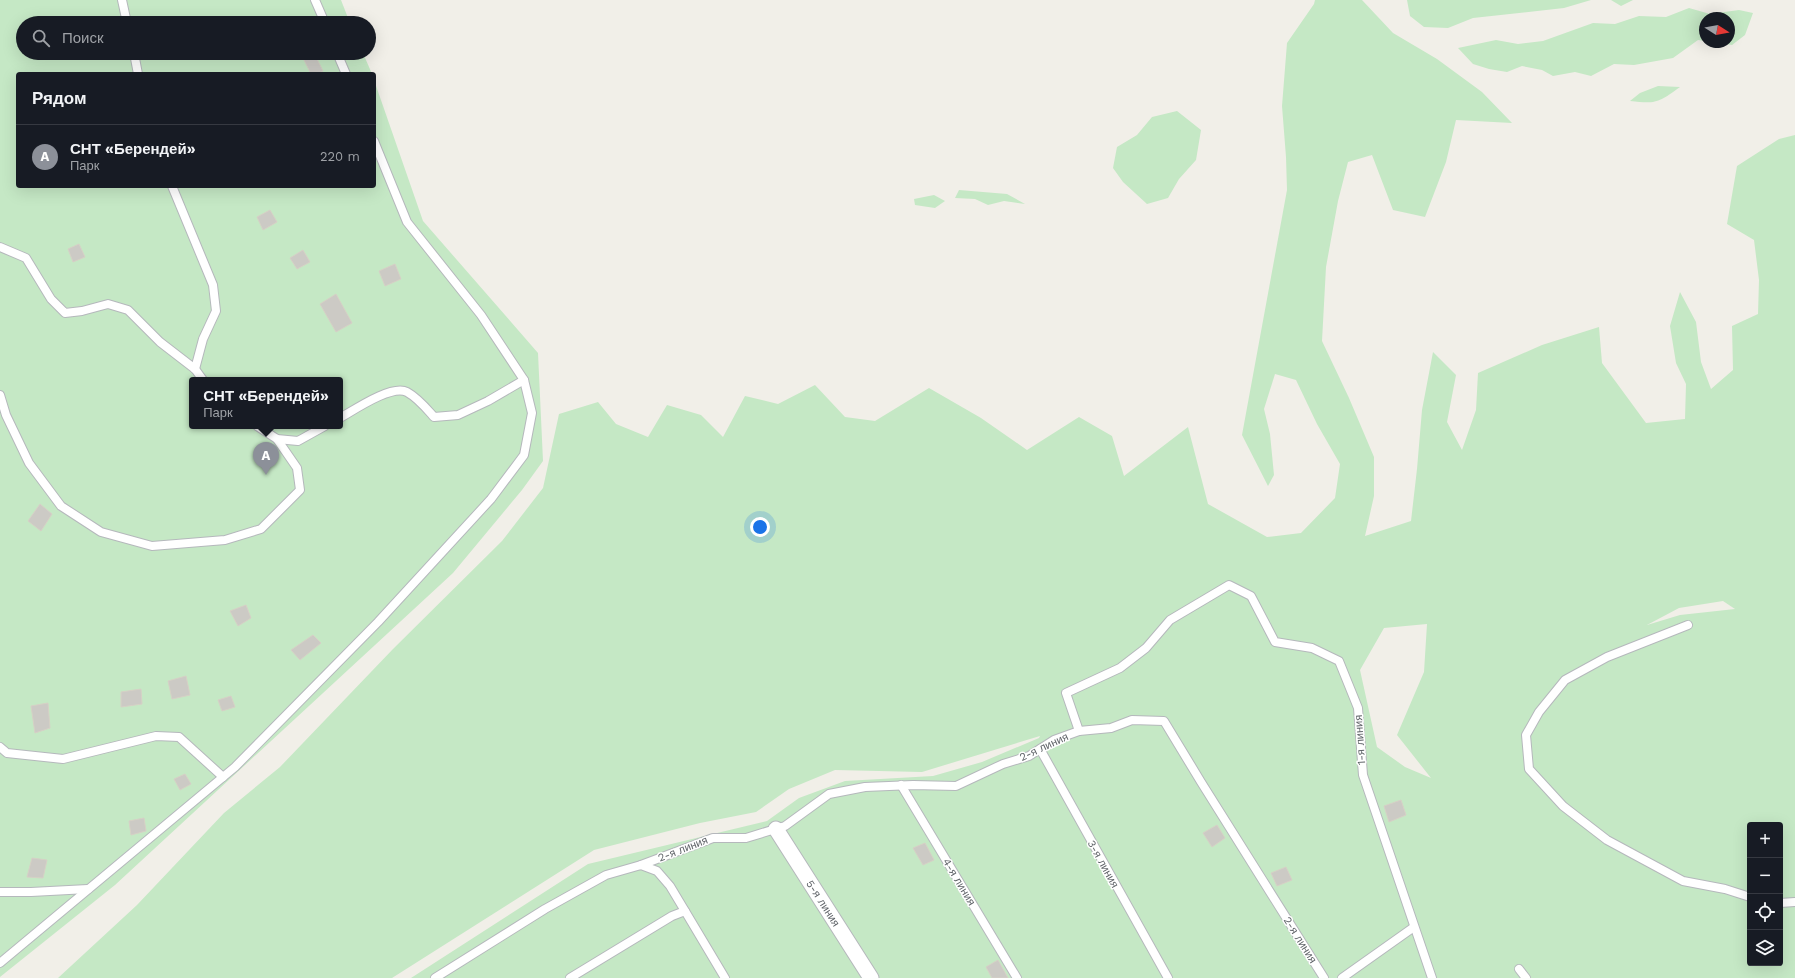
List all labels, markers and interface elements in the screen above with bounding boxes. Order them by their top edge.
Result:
north arrow [1699,12,1735,48]
search box [16,16,376,60]
icon: search [30,27,52,49]
text: Поиск [62,29,104,47]
text: Рядом [32,88,87,108]
text: СНТ «Берендей» [70,140,195,158]
text: A [41,149,49,164]
text: 220 m [320,149,360,164]
text: Парк [70,158,100,173]
popup [189,377,343,429]
text: СНТ «Берендей» [203,387,329,405]
text: Парк [203,405,233,420]
pin: A [253,442,279,475]
your location [750,517,770,537]
street label: 1-я линия [1352,714,1368,766]
street label: 2-я линия [1018,730,1070,764]
map controls [1747,822,1783,966]
button: + [1747,822,1783,858]
street label: 2-я линия [656,834,710,864]
street label: 3-я линия [1085,838,1121,890]
street label: 4-я линия [940,856,978,908]
button: − [1747,858,1783,894]
street label: 5-я линия [804,878,843,929]
button: locate [1747,894,1783,930]
street label: 2-я линия [1281,914,1319,966]
button: layers [1747,930,1783,966]

